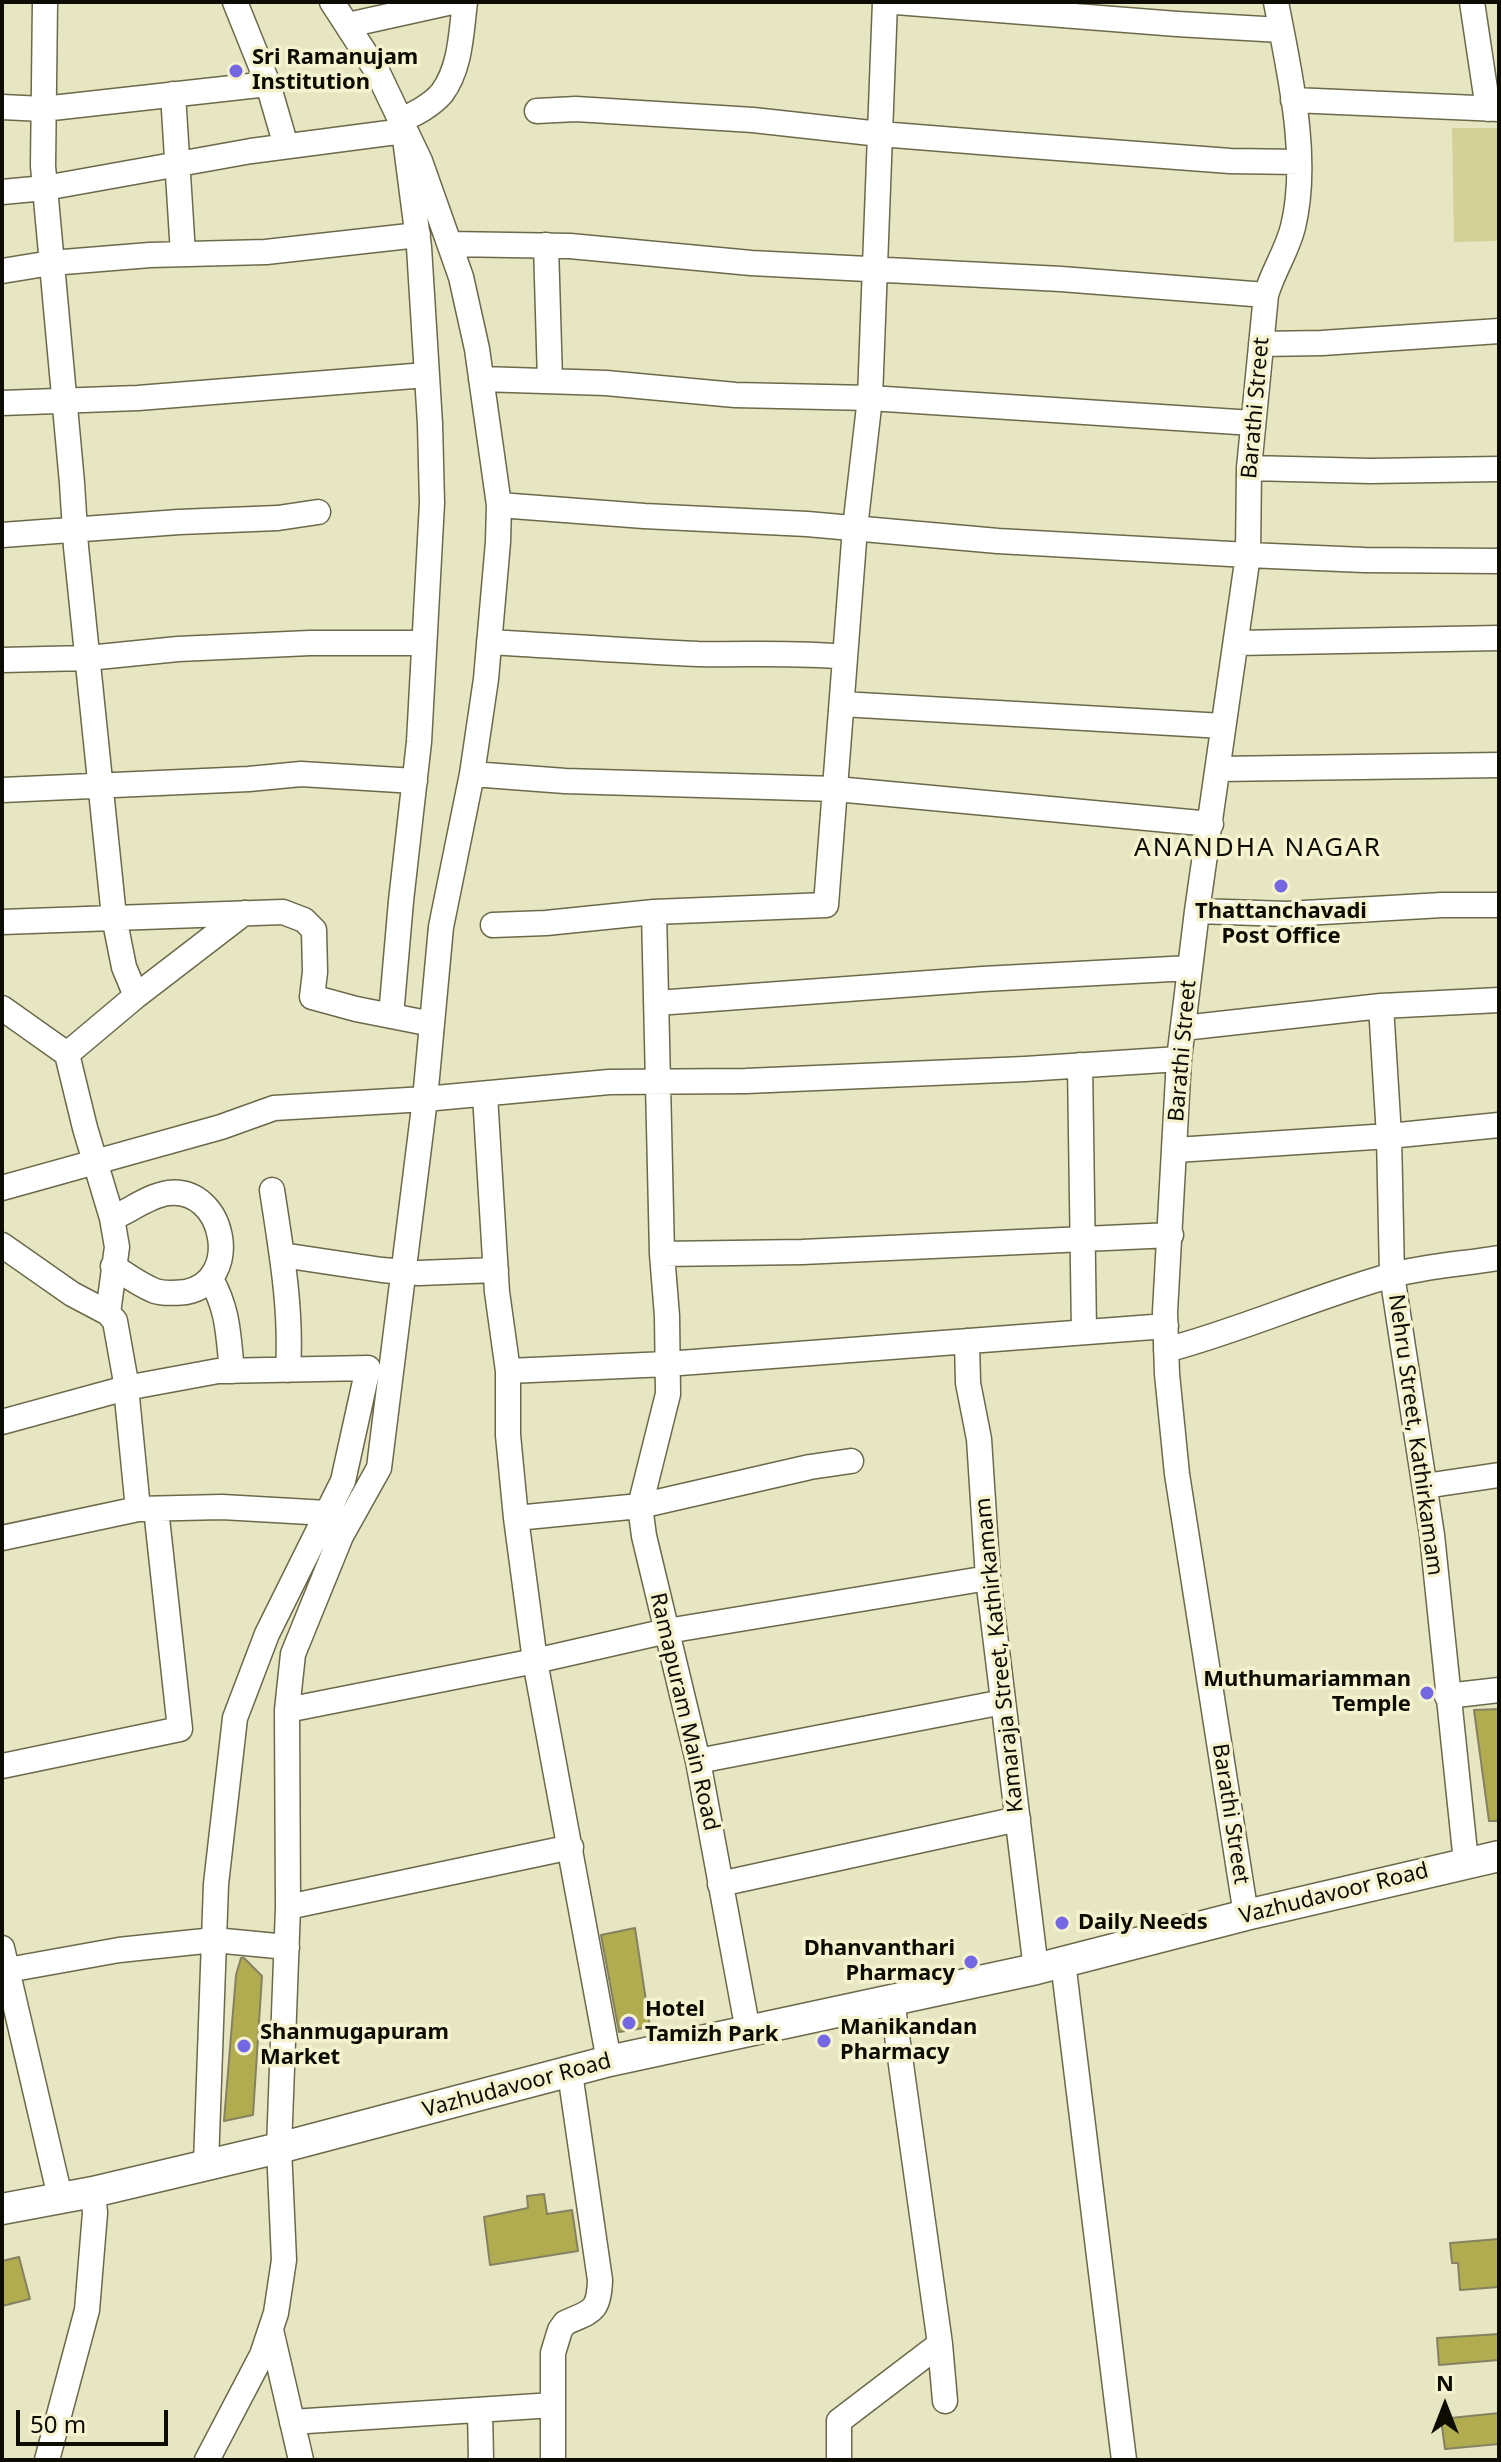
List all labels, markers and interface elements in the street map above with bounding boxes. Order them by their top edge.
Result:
place label: Sri Ramanujam Institution [252,45,418,96]
marker: Sri Ramanujam Institution [227,62,245,80]
street label: Barathi Street [1237,336,1275,480]
district label: ANANDHA NAGAR [1134,833,1382,865]
marker: Thattanchavadi Post Office [1272,877,1290,895]
place label: Thattanchavadi Post Office [1195,899,1367,950]
street label: Barathi Street [1164,979,1202,1123]
street label: Nehru Street, Kathirkamam [1382,1293,1448,1577]
street label: Kamaraja Street, Kathirkamam [970,1496,1030,1814]
street label: Ramapuram Main Road [644,1590,724,1834]
place label: Muthumariamman Temple [1203,1667,1411,1718]
marker: Muthumariamman Temple [1418,1684,1436,1702]
street label: Barathi Street [1206,1742,1254,1886]
street label: Vazhudavoor Road [1237,1858,1431,1930]
place label: Daily Needs [1078,1910,1208,1936]
marker: Daily Needs [1053,1914,1071,1932]
place label: Dhanvanthari Pharmacy [804,1936,955,1988]
marker: Dhanvanthari Pharmacy [962,1953,980,1971]
place label: Hotel Tamizh Park [645,1997,778,2048]
marker: Hotel Tamizh Park [620,2014,638,2032]
place label: Manikandan Pharmacy [840,2015,977,2066]
place label: Shanmugapuram Market [260,2020,449,2072]
marker: Manikandan Pharmacy [815,2032,833,2050]
marker: Shanmugapuram Market [235,2037,253,2055]
street label: Vazhudavoor Road [420,2048,614,2124]
north arrow [1405,2366,1485,2446]
text: N [1436,2367,1454,2397]
scale bar [20,2394,172,2444]
text: 50 m [30,2407,86,2440]

